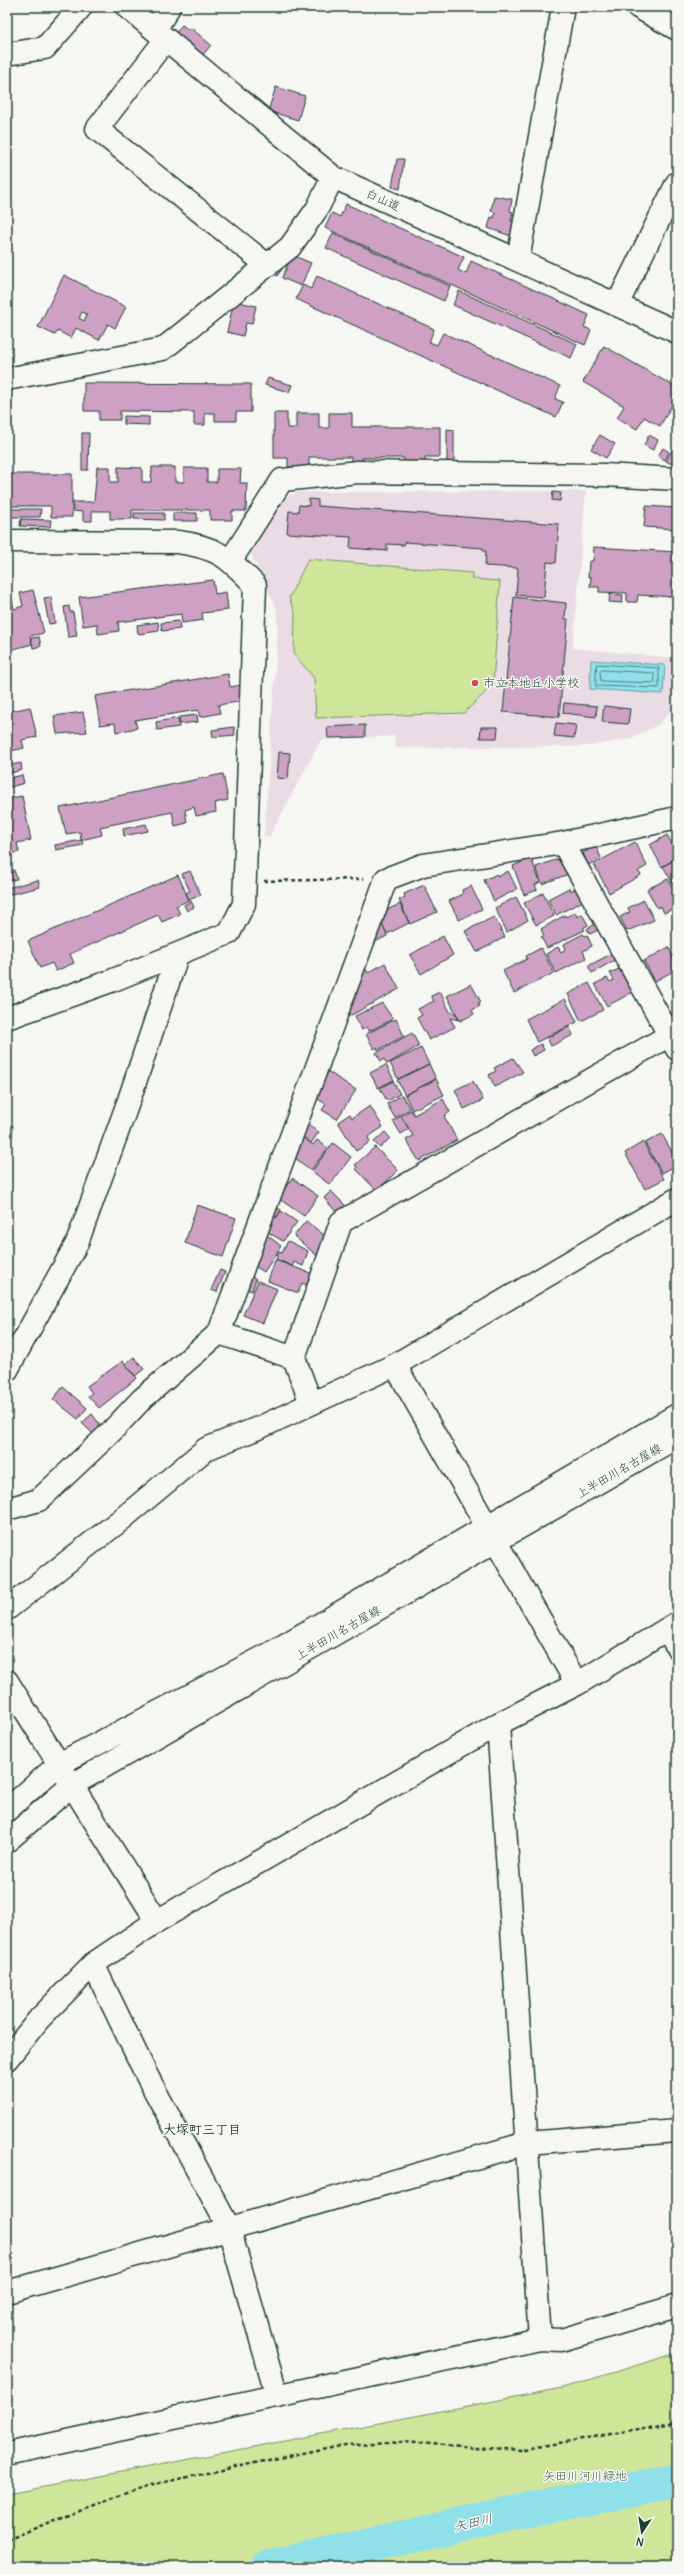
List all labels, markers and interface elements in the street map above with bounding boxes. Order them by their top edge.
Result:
street label: 白山道 [364,185,403,214]
place label: 市立本地丘小学校 [483,675,579,690]
marker: 市立本地丘小学校 [470,678,480,688]
street label: 上半田川名古屋線 [573,1440,664,1501]
street label: 上半田川名古屋線 [292,1602,383,1663]
district label: 大塚町三丁目 [163,2121,241,2138]
park label: 矢田川河川緑地 [543,2468,627,2483]
water label: 矢田川 [452,2510,494,2535]
north arrow [622,2512,662,2552]
text: N [635,2534,645,2549]

